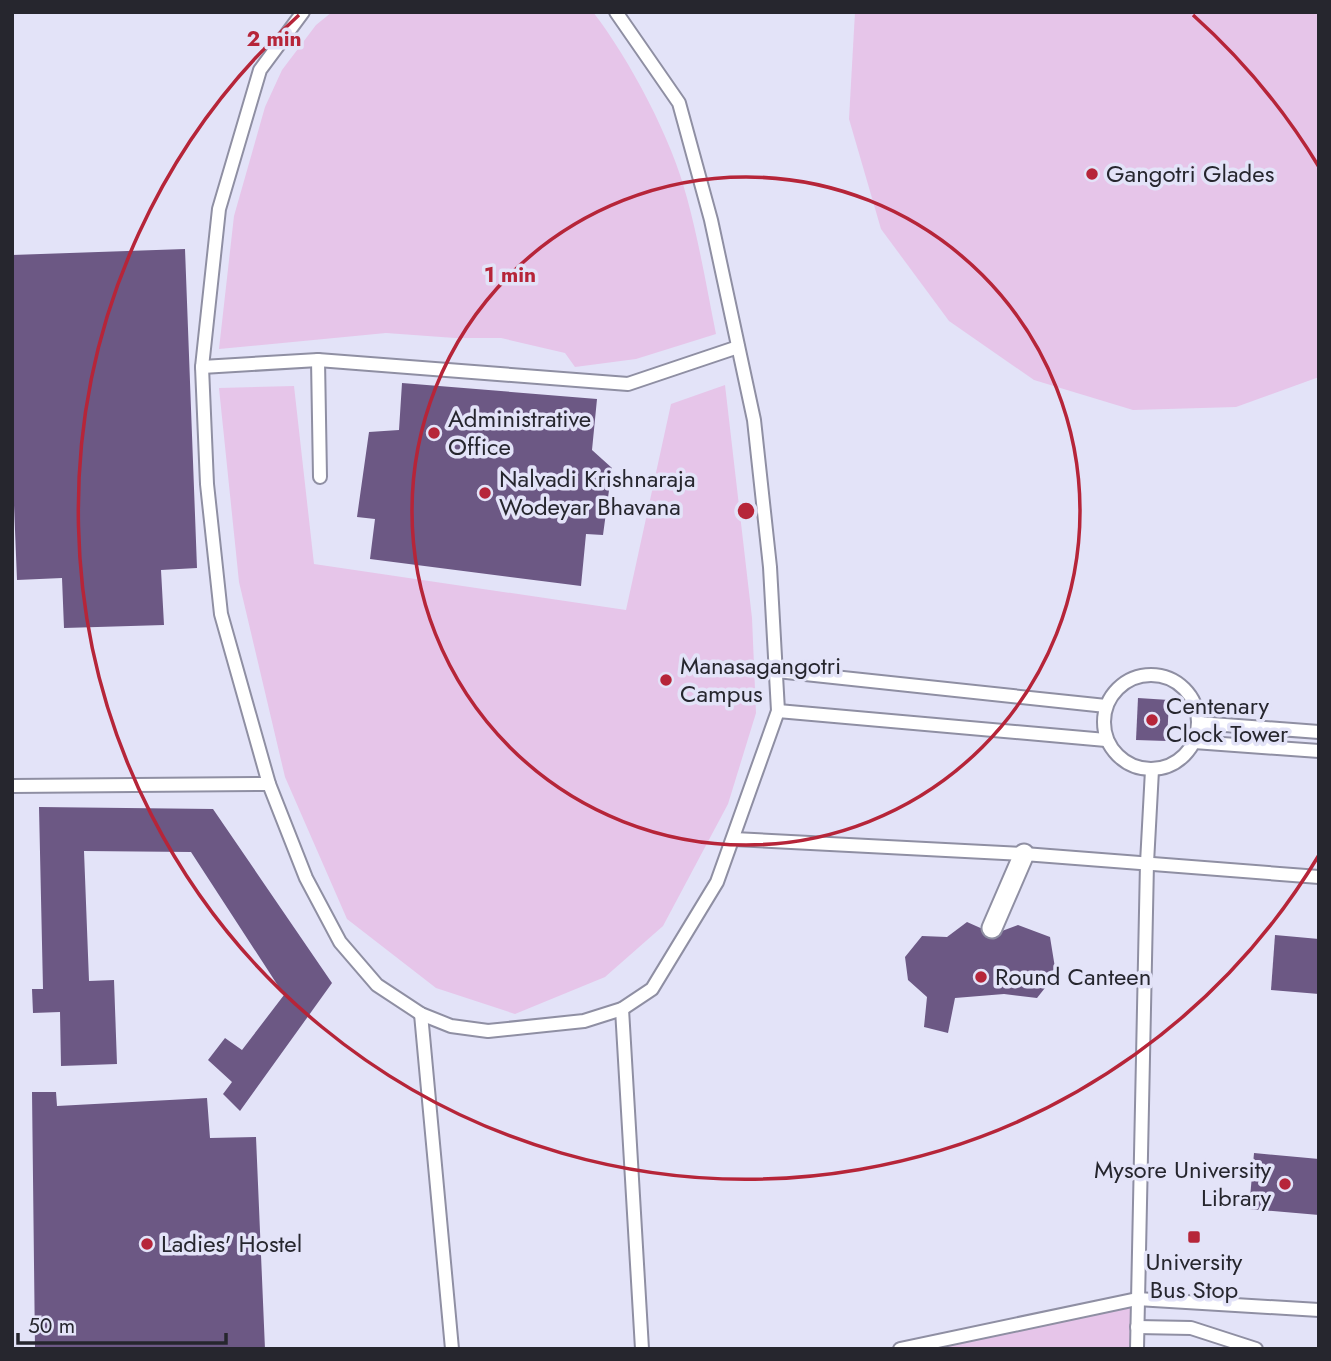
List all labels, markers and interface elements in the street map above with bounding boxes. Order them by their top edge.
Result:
text: 2 min [246,24,302,54]
place label: Gangotri Glades [1106,156,1274,191]
marker: Gangotri Glades [1084,166,1100,182]
text: 1 min [484,260,536,290]
place label: Administrative Office [448,401,591,464]
marker: Administrative Office [426,425,442,441]
place label: Nalvadi Krishnaraja Wodeyar Bhavana [499,461,696,524]
marker: Nalvadi Krishnaraja Wodeyar Bhavana [477,485,493,501]
centre of rings [734,499,758,523]
place label: Manasagangotri Campus [680,648,841,711]
marker: Manasagangotri Campus [658,672,674,688]
place label: Centenary Clock Tower [1166,688,1289,751]
marker: Centenary Clock Tower [1144,712,1160,728]
place label: Round Canteen [995,959,1151,994]
marker: Round Canteen [973,969,989,985]
place label: Mysore University Library [1094,1152,1271,1215]
marker: Mysore University Library [1277,1176,1293,1192]
place label: Ladies' Hostel [161,1226,302,1261]
marker: University Bus Stop [1186,1229,1202,1245]
marker: Ladies' Hostel [139,1236,155,1252]
place label: University Bus Stop [1146,1244,1243,1307]
scale bar [18,1302,226,1346]
text: 50 m [28,1311,75,1341]

